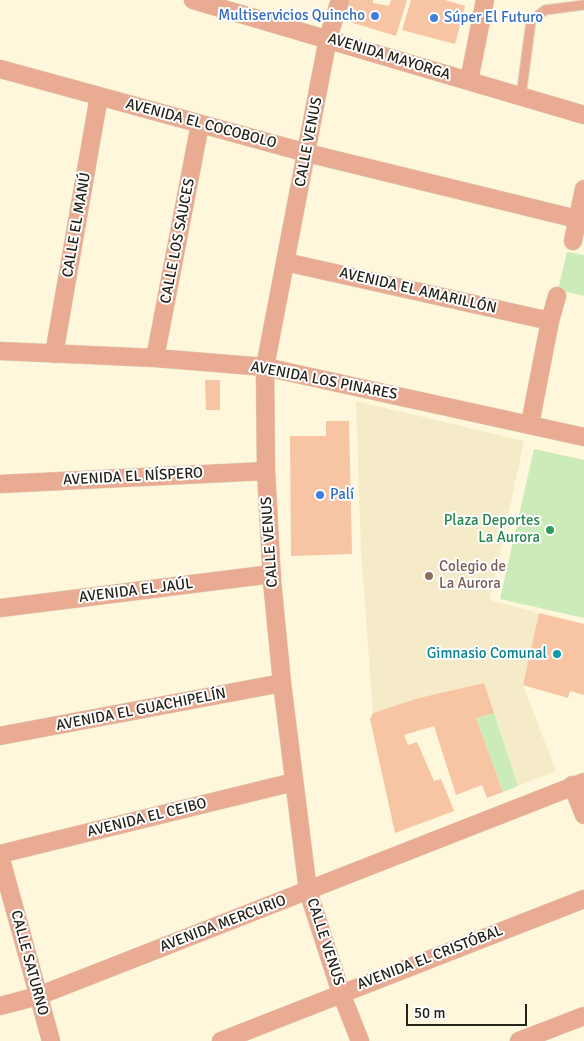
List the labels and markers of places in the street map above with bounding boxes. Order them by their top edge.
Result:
place label: Multiservicios Quincho [218,7,365,25]
place label: Súper El Futuro [444,9,543,27]
marker: Multiservicios Quincho [369,10,381,22]
marker: Súper El Futuro [428,12,440,24]
place label: Palí [330,486,354,504]
marker: Palí [314,489,326,501]
place label: Plaza Deportes La Aurora [444,512,540,547]
marker: Plaza Deportes La Aurora [544,524,556,536]
place label: Colegio de La Aurora [439,558,506,593]
marker: Colegio de La Aurora [423,570,435,582]
place label: Gimnasio Comunal [427,645,547,663]
marker: Gimnasio Comunal [551,648,563,660]

